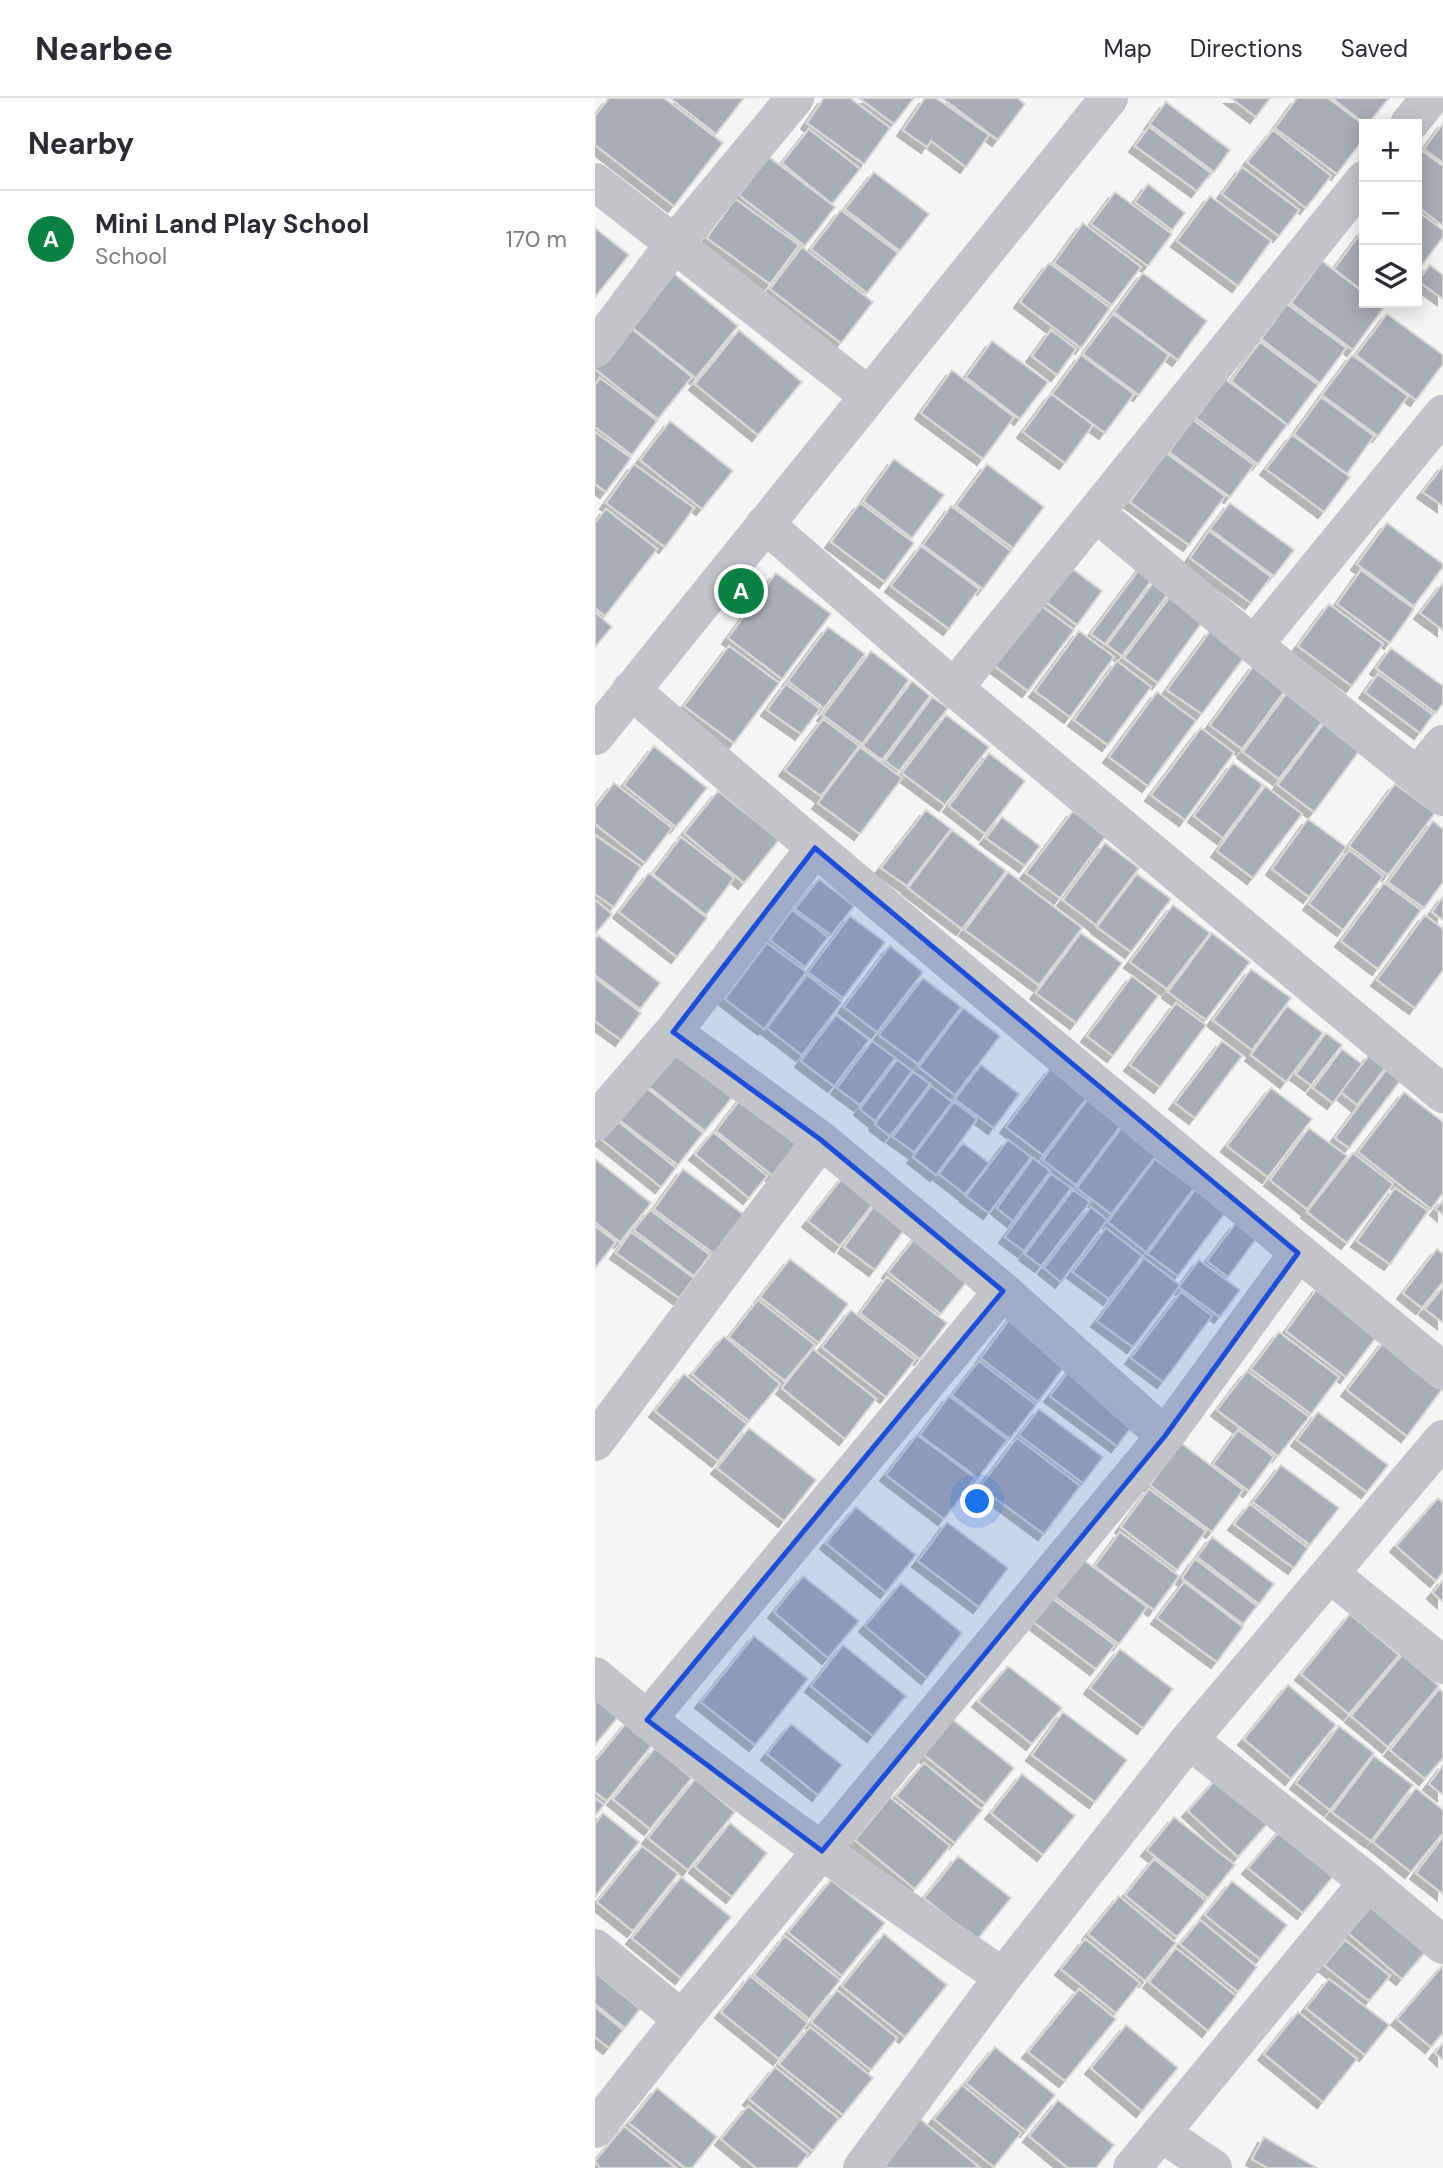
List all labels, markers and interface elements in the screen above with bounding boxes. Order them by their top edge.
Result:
text: Nearbee [35,27,173,70]
text: Map [1104,33,1152,64]
text: Directions [1190,33,1303,64]
text: Saved [1341,33,1408,64]
map controls [1359,119,1422,308]
button: + [1359,119,1422,182]
text: Nearby [28,124,134,163]
button: − [1359,182,1422,245]
text: Mini Land Play School [95,207,369,241]
text: A [43,224,59,254]
text: 170 m [506,224,567,254]
text: School [95,241,167,271]
button: layers [1359,245,1422,308]
pin: A [718,565,764,617]
your location [960,1484,994,1518]

